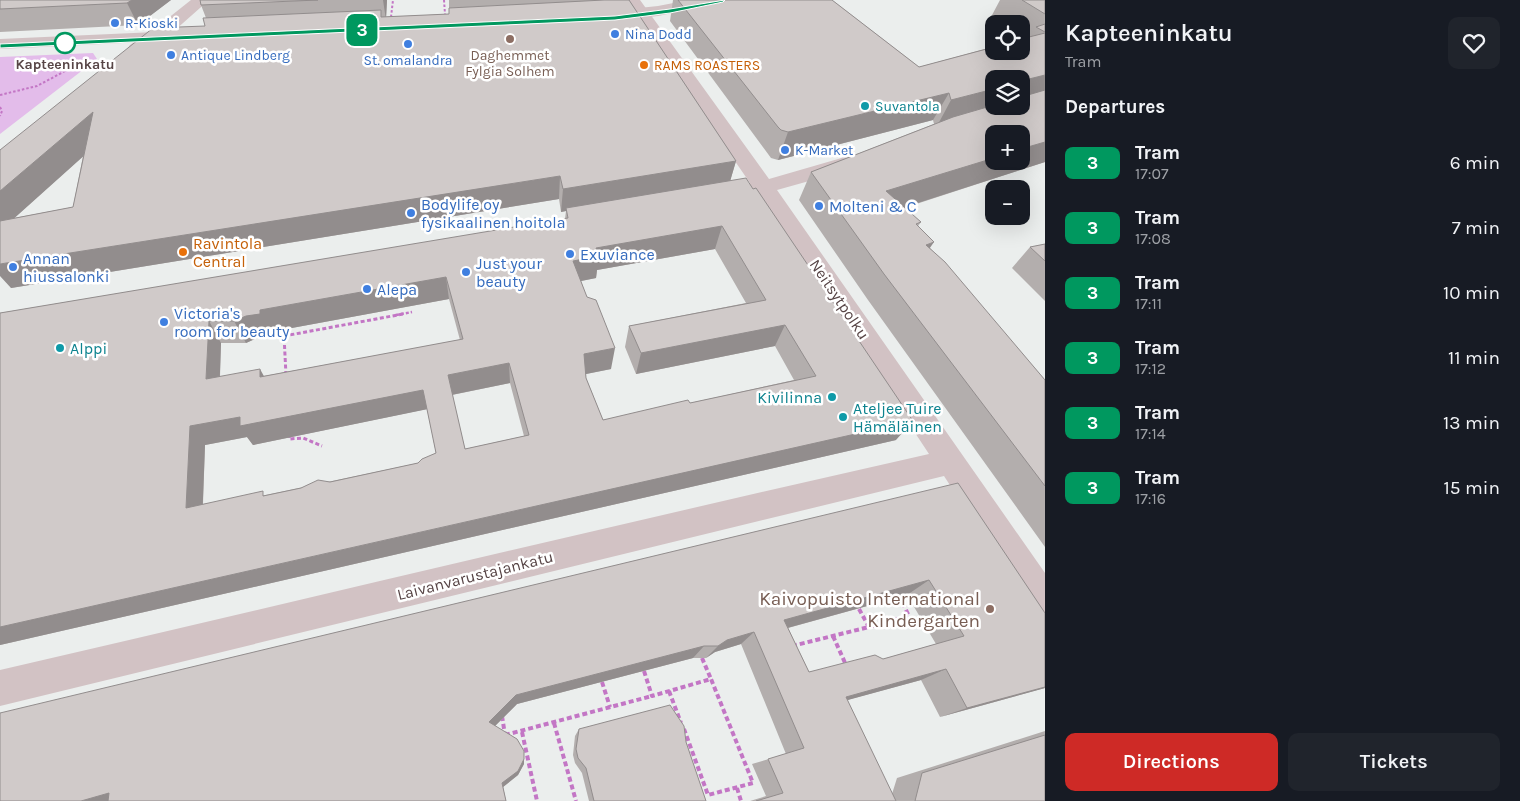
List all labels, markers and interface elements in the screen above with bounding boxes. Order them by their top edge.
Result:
line badge: 3 [346,14,378,46]
place label: R-Kioski [125,15,178,32]
map controls [985,15,1030,225]
button: locate [985,15,1030,60]
marker: R-Kioski [109,17,121,29]
button: heart [1448,17,1500,69]
text: 3 [356,19,368,41]
text: Kapteeninkatu [1065,19,1233,47]
place label: Nina Dodd [625,26,692,43]
marker: Nina Dodd [609,28,621,40]
marker: Kapteeninkatu [54,32,76,54]
marker: Daghemmet Fylgia Solhem [504,33,516,45]
marker: St. omalandra [402,38,414,50]
place label: Antique Lindberg [181,47,290,64]
place label: Daghemmet Fylgia Solhem [465,47,555,80]
marker: Antique Lindberg [165,49,177,61]
place label: St. omalandra [363,52,453,69]
text: Tram [1065,52,1101,71]
place label: Kapteeninkatu [15,56,115,73]
place label: RAMS ROASTERS [654,57,760,74]
marker: RAMS ROASTERS [638,59,650,71]
button: layers [985,70,1030,115]
text: Departures [1065,96,1165,118]
place label: Suvantola [875,98,940,115]
marker: Suvantola [859,100,871,112]
button: + [985,125,1030,170]
place label: K-Market [795,142,853,159]
text: Tram [1135,142,1180,164]
marker: K-Market [779,144,791,156]
text: 3 [1087,152,1098,174]
text: 6 min [1450,152,1500,174]
text: 17:07 [1135,164,1169,183]
button: − [985,180,1030,225]
place label: Bodylife oy fysikaalinen hoitola [421,195,566,232]
place label: Molteni & C [829,197,917,216]
marker: Molteni & C [813,200,825,212]
marker: Bodylife oy fysikaalinen hoitola [405,207,417,219]
text: Tram [1135,207,1180,229]
text: 3 [1087,217,1098,239]
text: 7 min [1452,217,1500,239]
text: 17:08 [1135,229,1171,248]
place label: Ravintola Central [193,234,262,271]
place label: Exuviance [580,245,655,264]
marker: Ravintola Central [177,246,189,258]
marker: Exuviance [564,248,576,260]
place label: Annan hiussalonki [23,249,109,286]
place label: Just your beauty [476,254,542,291]
street label: Neitsytpolku [806,256,873,343]
marker: Annan hiussalonki [7,261,19,273]
marker: Just your beauty [460,266,472,278]
text: Tram [1135,272,1180,294]
place label: Alepa [377,280,417,299]
text: 3 [1087,282,1098,304]
text: 10 min [1443,282,1500,304]
marker: Alepa [361,283,373,295]
text: 17:11 [1135,294,1162,313]
place label: Victoria's room for beauty [174,304,290,341]
marker: Victoria's room for beauty [158,316,170,328]
text: Tram [1135,337,1180,359]
place label: Alppi [70,339,107,358]
marker: Alppi [54,342,66,354]
text: 3 [1087,347,1098,369]
text: 11 min [1448,347,1500,369]
text: 17:12 [1135,359,1166,378]
place label: Kivilinna [757,388,822,407]
marker: Kivilinna [826,391,838,403]
place label: Ateljee Tuire Hämäläinen [853,399,942,436]
text: Tram [1135,402,1180,424]
marker: Ateljee Tuire Hämäläinen [837,411,849,423]
text: 3 [1087,412,1098,434]
text: 13 min [1443,412,1500,434]
text: 17:14 [1135,424,1166,443]
text: Tram [1135,467,1180,489]
text: 3 [1087,477,1098,499]
text: 15 min [1444,477,1500,499]
text: 17:16 [1135,489,1166,508]
street label: Laivanvarustajankatu [395,547,555,604]
place label: Kaivopuisto International Kindergarten [759,588,980,632]
marker: Kaivopuisto International Kindergarten [984,603,996,615]
button: Directions [1065,733,1278,791]
button: Tickets [1288,733,1500,791]

